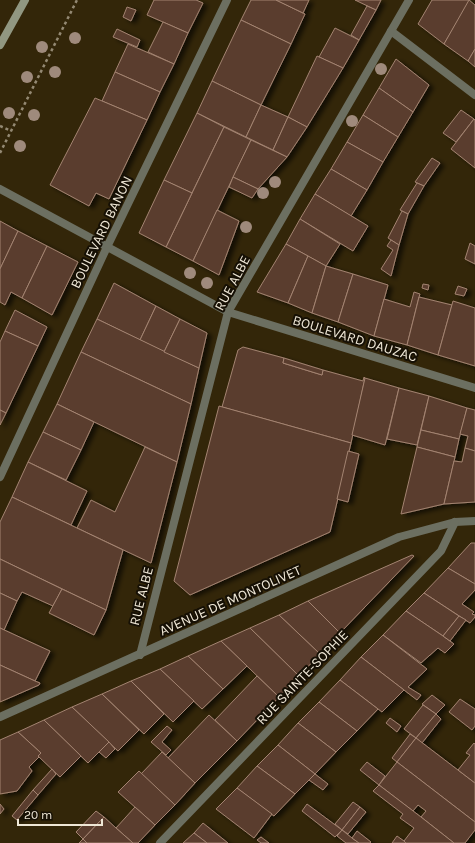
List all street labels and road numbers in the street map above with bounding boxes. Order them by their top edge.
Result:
street label: BOULEVARD BANON [67,173,136,291]
street label: RUE ALBE [211,253,254,314]
street label: BOULEVARD DAUZAC [291,311,419,365]
street label: AVENUE DE MONTOLIVET [157,561,304,639]
street label: RUE ALBE [126,565,157,627]
street label: RUE SAINTE-SOPHIE [253,626,352,728]

